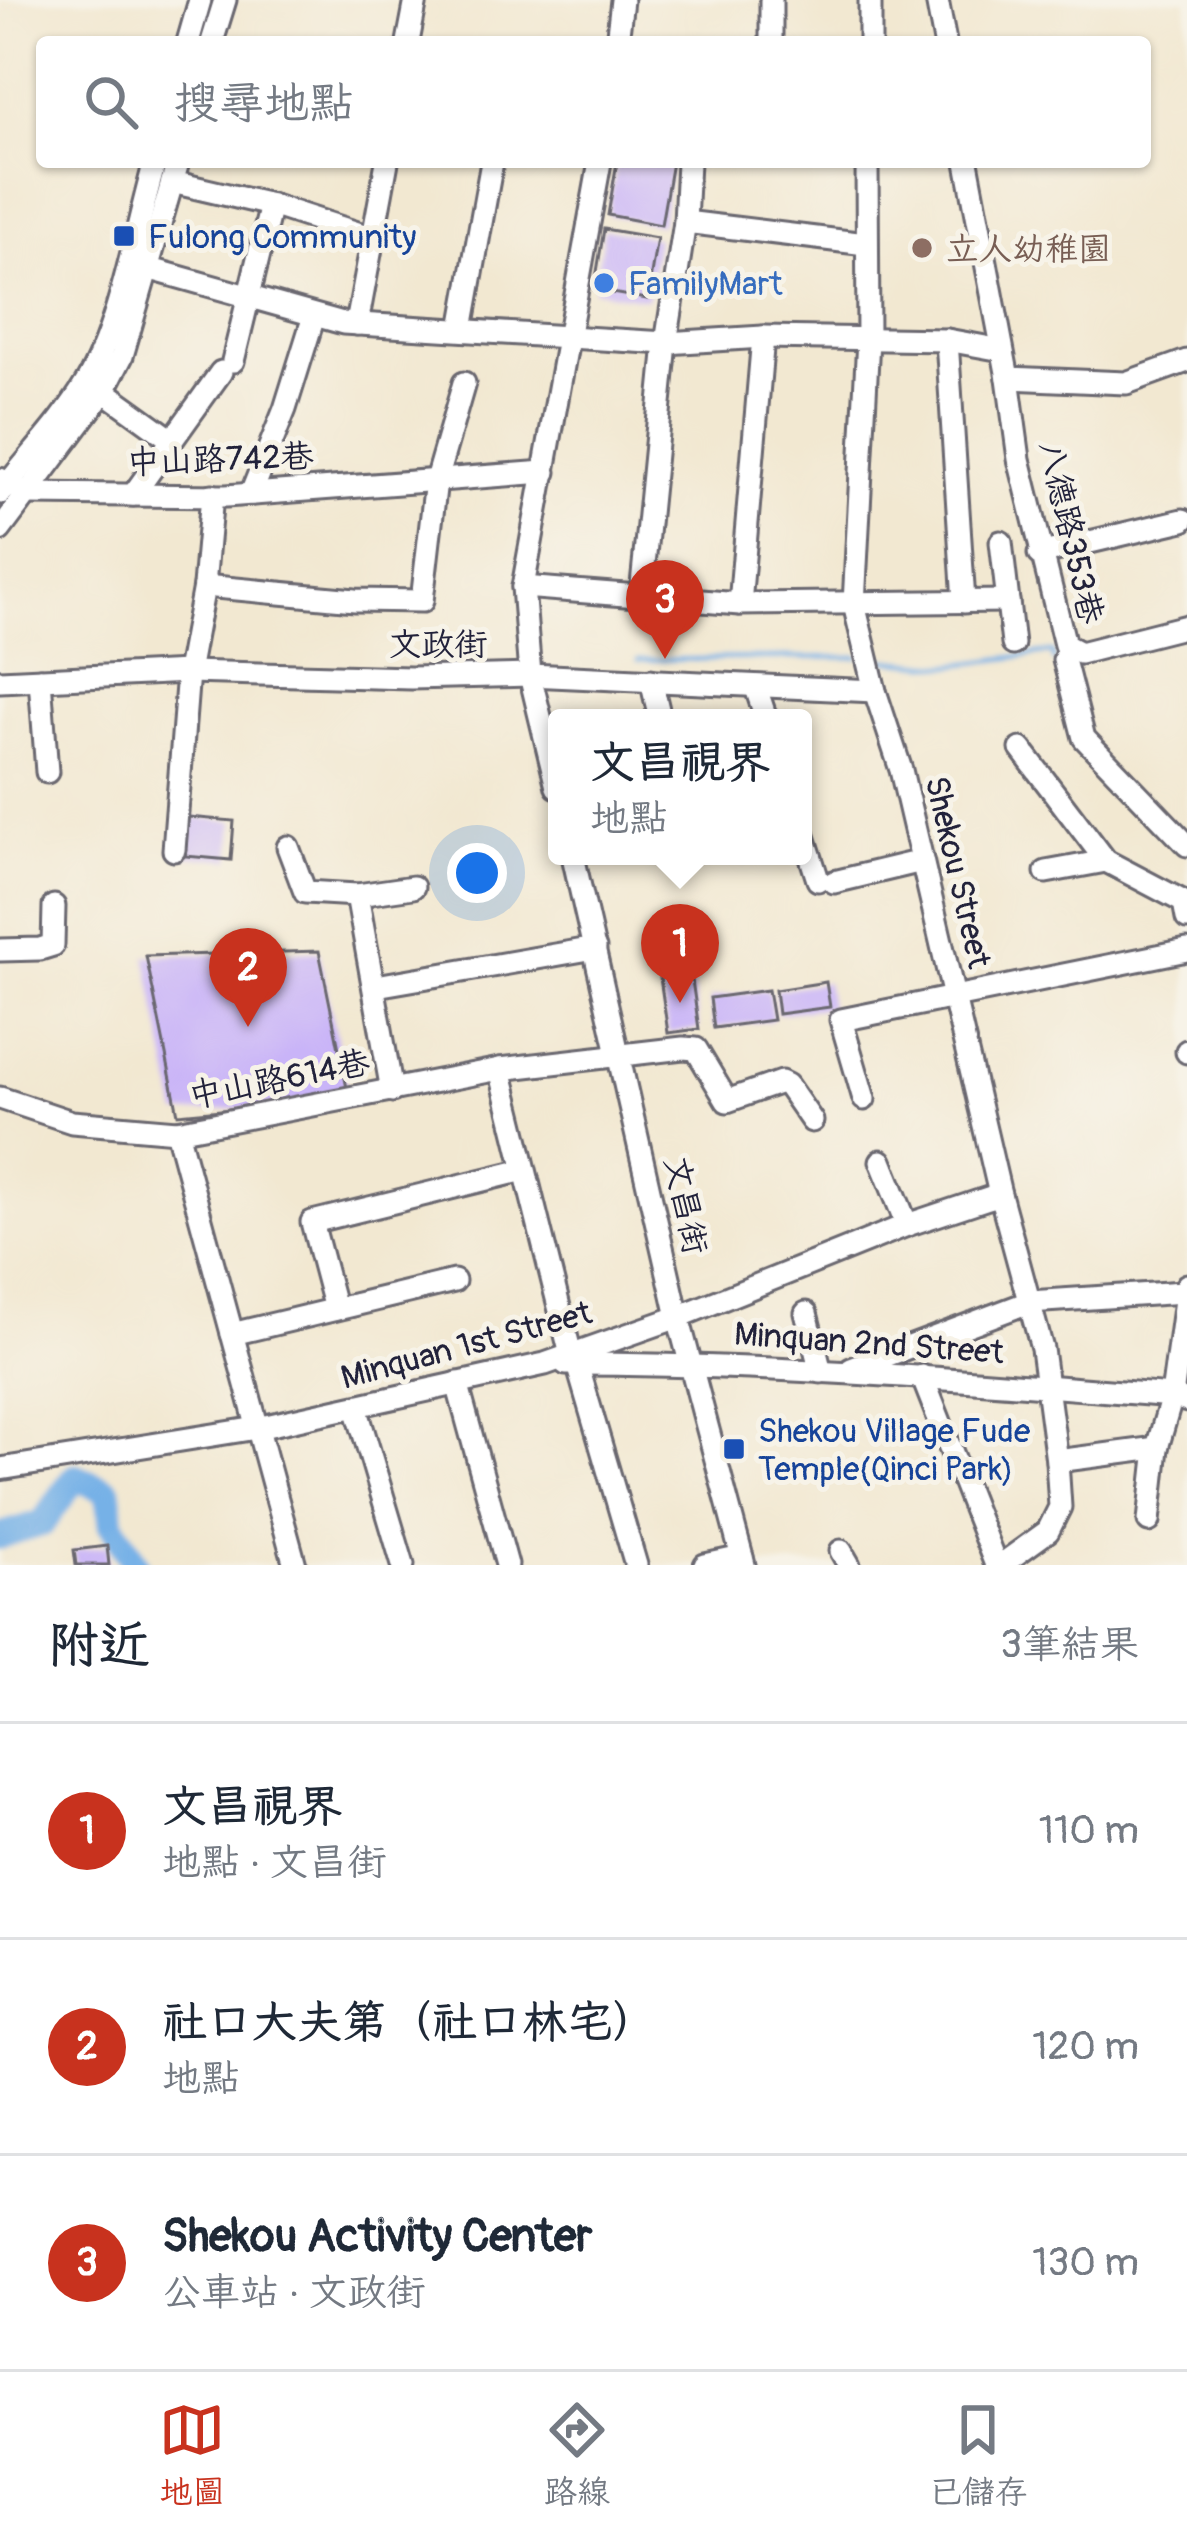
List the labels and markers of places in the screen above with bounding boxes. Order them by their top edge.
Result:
place label: Fulong Community [148,217,416,258]
marker: Fulong Community [111,223,137,249]
place label: 立人幼稚園 [946,229,1111,270]
marker: 立人幼稚園 [909,235,935,261]
place label: FamilyMart [628,264,783,305]
marker: FamilyMart [591,270,617,296]
pin: 3 [626,560,704,659]
pin: 1 [641,904,719,1003]
pin: 2 [209,928,287,1027]
place label: Shekou Village Fude Temple(Qinci Park) [758,1411,1030,1490]
marker: Shekou Village Fude Temple(Qinci Park) [721,1436,747,1462]

